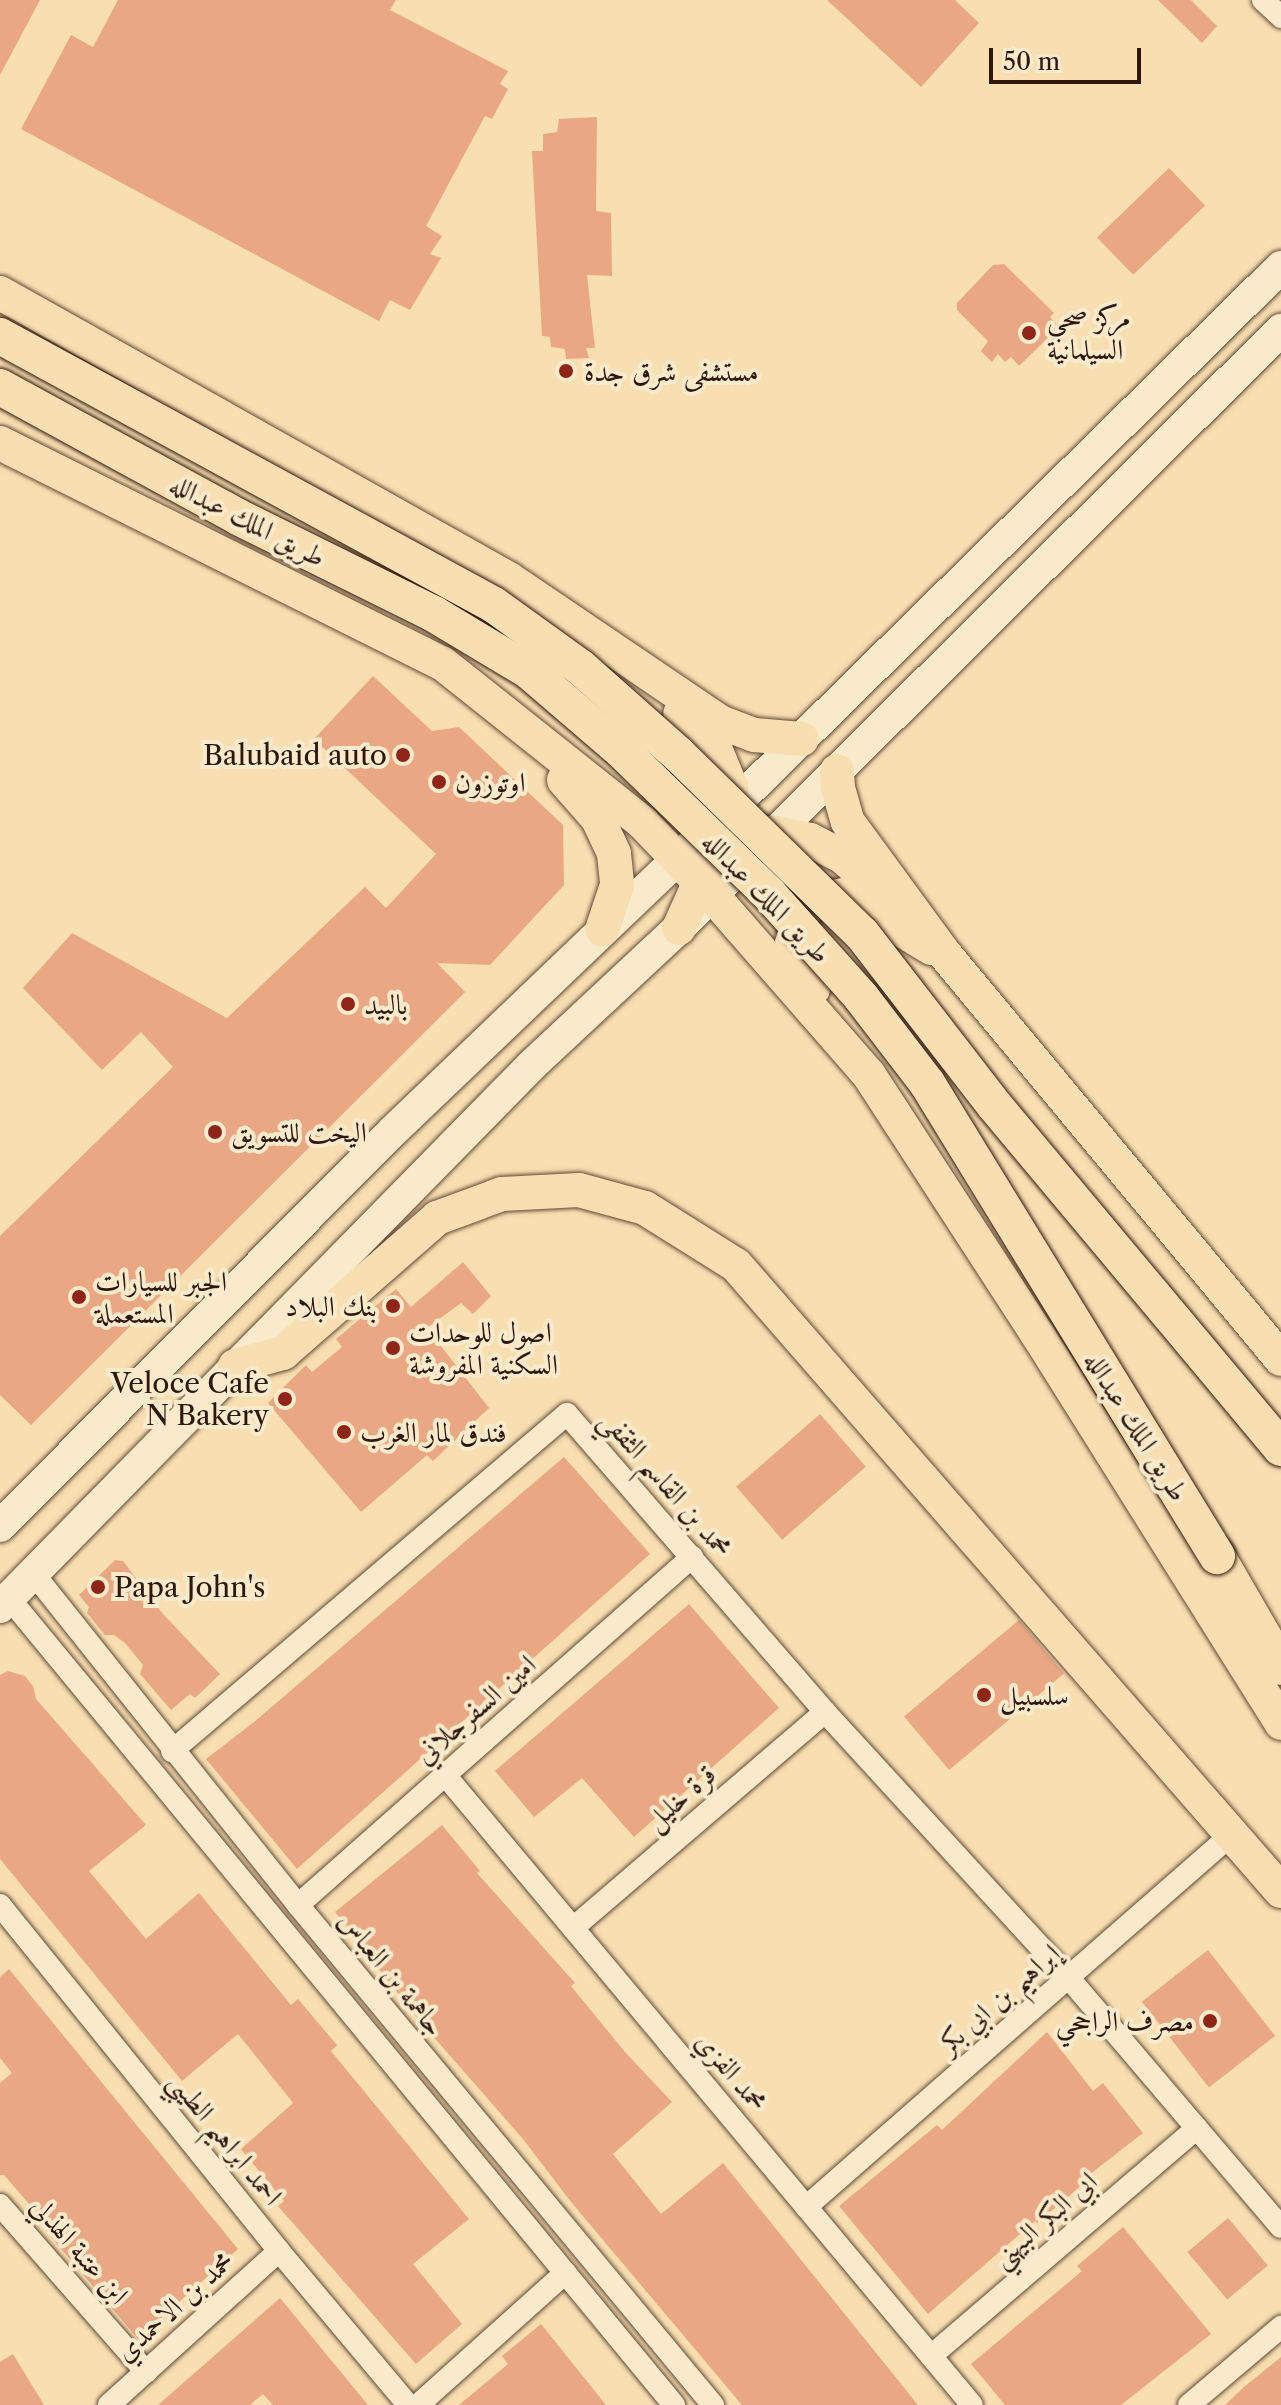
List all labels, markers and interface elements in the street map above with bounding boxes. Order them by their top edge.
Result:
scale bar [993,32,1145,82]
text: 50 m [1003,47,1060,76]
place label: مركز صحي السيلمانية [1047,300,1131,366]
marker: مركز صحي السيلمانية [1018,322,1040,344]
place label: مستشفى شرق جدة [584,354,759,388]
marker: مستشفى شرق جدة [555,360,577,382]
street label: طريق الملك عبدالله [164,466,332,574]
place label: Balubaid auto [203,738,387,772]
marker: Balubaid auto [394,746,412,764]
place label: اوتوزون [455,765,526,799]
marker: اوتوزون [430,773,448,791]
street label: طريق الملك عبدالله [696,824,838,970]
place label: بالبيد [364,987,407,1021]
marker: بالبيد [339,995,357,1013]
place label: اليخت للتسويق [231,1115,367,1149]
marker: اليخت للتسويق [206,1123,224,1141]
place label: الجبر للسيارات المستعملة [95,1264,227,1330]
marker: الجبر للسيارات المستعملة [70,1288,88,1306]
place label: بنك البلاد [285,1289,377,1323]
marker: بنك البلاد [384,1297,402,1315]
place label: اصول للوحدات السكنية المفروشة [409,1315,558,1381]
marker: اصول للوحدات السكنية المفروشة [384,1339,402,1357]
street label: طريق الملك عبدالله [1078,1345,1196,1507]
place label: Veloce Cafe N Bakery [111,1366,269,1432]
marker: Veloce Cafe N Bakery [276,1390,294,1408]
street label: محمد بن القاسم الثقفي [594,1403,740,1563]
place label: فندق لمار الغرب [360,1415,507,1449]
marker: فندق لمار الغرب [335,1423,353,1441]
place label: Papa John's [114,1570,266,1604]
marker: Papa John's [89,1578,107,1596]
street label: امين السفرجلاني [408,1647,542,1771]
place label: سلسبيل [1000,1678,1069,1712]
marker: سلسبيل [975,1686,993,1704]
street label: قرة خليل [638,1757,722,1837]
street label: جاهمة بن العباس [332,1904,452,2042]
street label: إبراهيم بن ابي بكر [931,1936,1067,2060]
place label: مصرف الراجحي [1056,2004,1194,2038]
marker: مصرف الراجحي [1201,2012,1219,2030]
street label: محمد الفزي [689,2024,775,2118]
street label: احمد ابراهيم الطيبي [162,2064,290,2212]
street label: ابي البكر البيهني [984,2164,1104,2274]
street label: ابن عتبة الهذلي [24,2189,136,2311]
street label: محمد بن الاحمدي [108,2244,240,2368]

